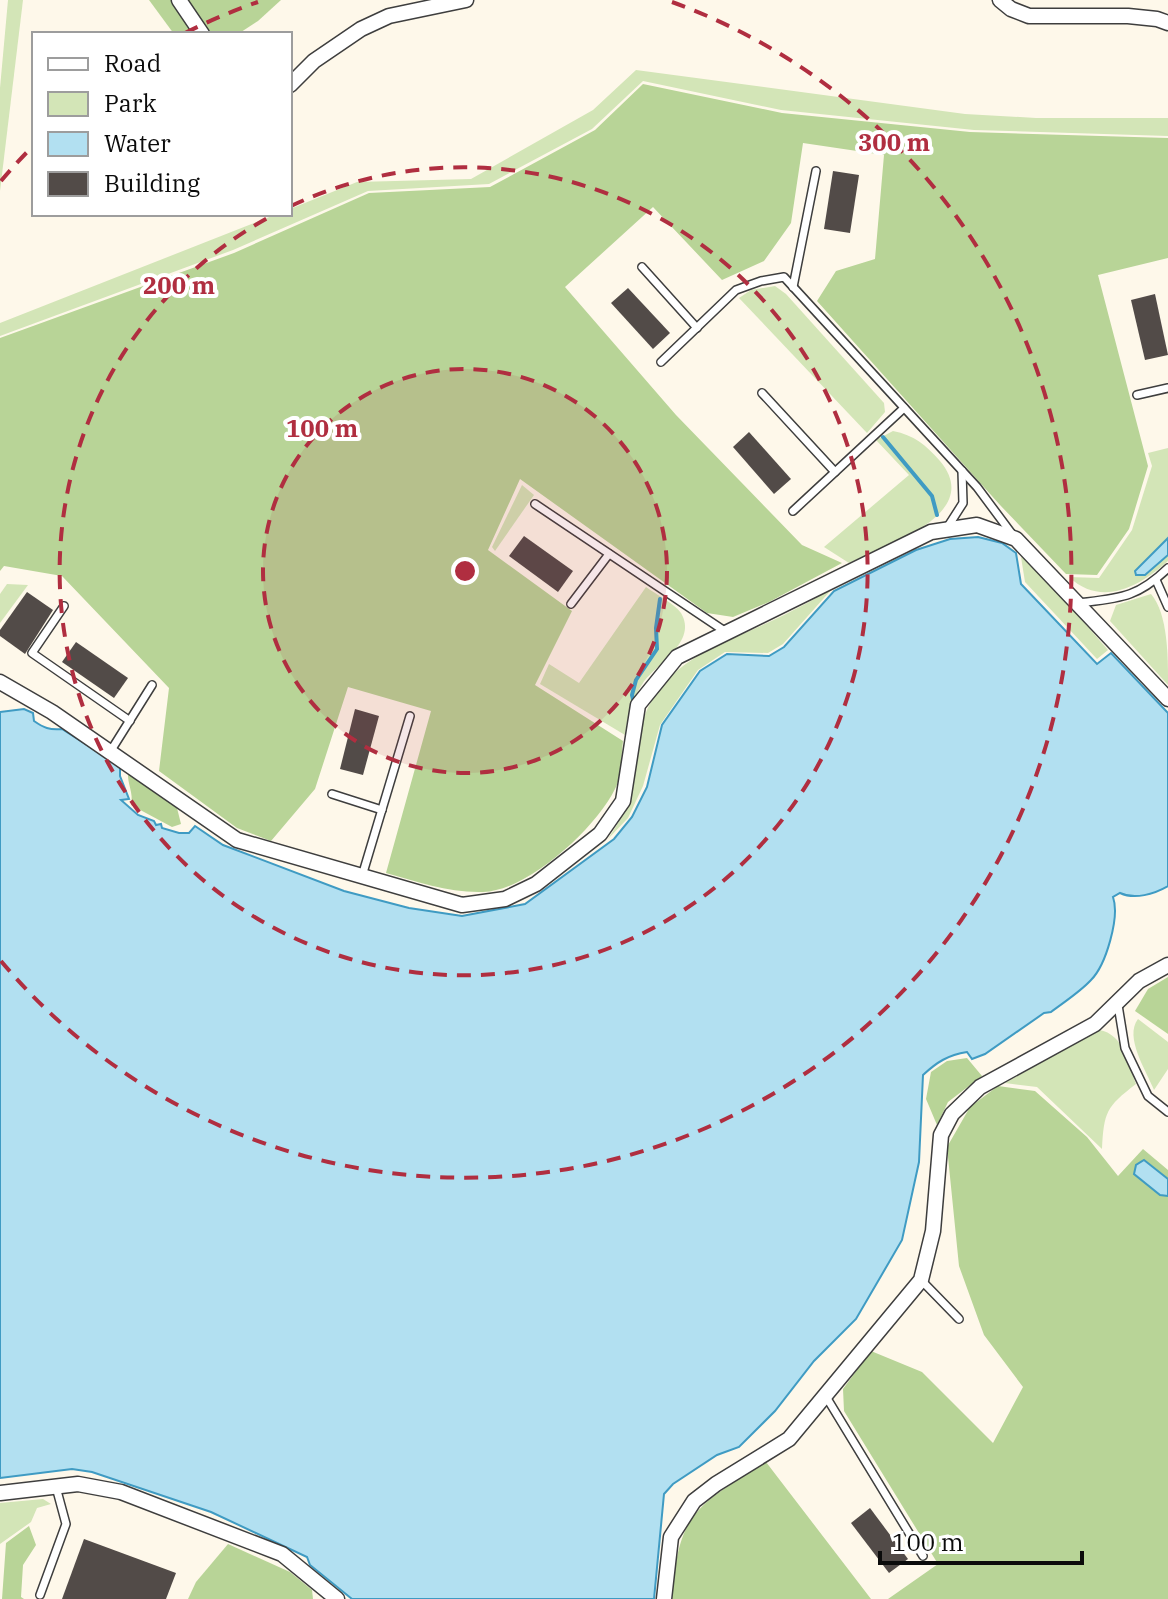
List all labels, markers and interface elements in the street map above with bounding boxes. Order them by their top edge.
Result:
legend [32,32,292,216]
text: Road [104,47,161,79]
text: Park [104,87,156,119]
text: 300 m [858,126,930,158]
text: Water [104,127,171,159]
text: Building [104,167,200,199]
text: 200 m [143,269,215,301]
text: 100 m [286,412,358,444]
centre of rings [451,557,479,585]
scale bar [880,1515,1082,1565]
text: 100 m [892,1526,964,1558]

